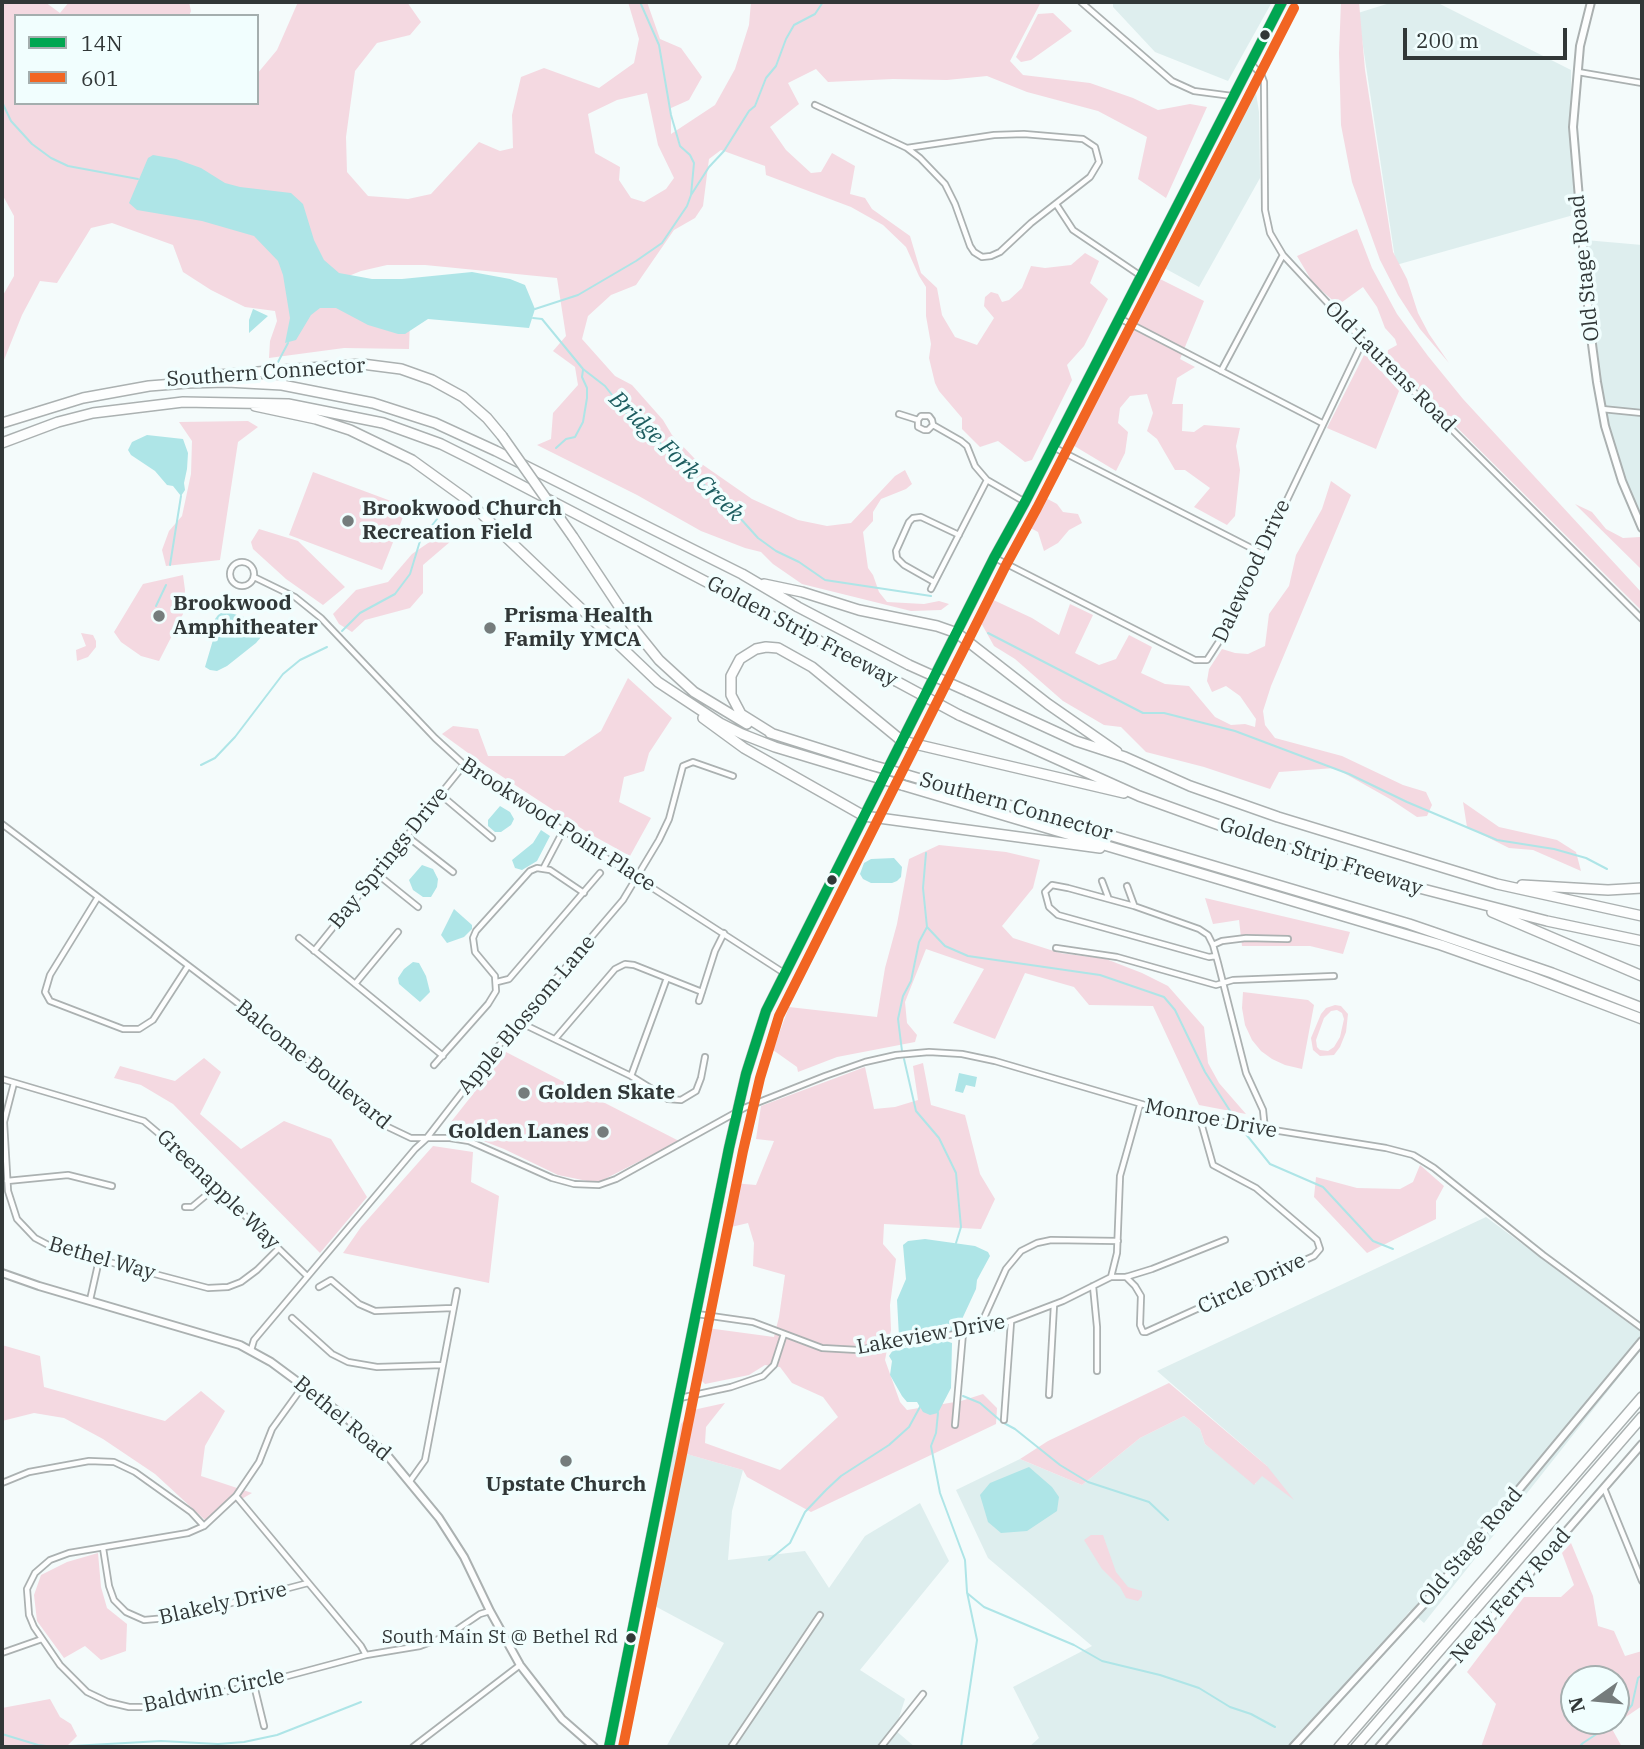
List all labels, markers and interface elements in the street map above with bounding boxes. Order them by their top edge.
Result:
legend [14,14,259,105]
scale bar [1406,14,1570,58]
text: 200 m [1416,26,1479,54]
unlabelled marker [1258,28,1272,42]
text: 14N [81,29,123,57]
text: 601 [81,64,119,92]
street label: Old Stage Road [1565,193,1605,343]
street label: Old Laurens Road [1319,296,1461,438]
street label: Southern Connector [166,353,366,393]
water label: Bridge Fork Creek [603,386,749,528]
place label: Brookwood Church Recreation Field [362,496,562,546]
street label: Dalewood Drive [1208,496,1296,646]
marker: Brookwood Church Recreation Field [340,513,356,529]
street label: Golden Strip Freeway [702,571,902,693]
place label: Brookwood Amphitheater [173,591,318,641]
place label: Prisma Health Family YMCA [504,603,653,653]
marker: Brookwood Amphitheater [151,608,167,624]
marker: Prisma Health Family YMCA [482,620,498,636]
street label: Brookwood Point Place [456,753,660,897]
street label: Southern Connector [917,767,1115,847]
street label: Bay Springs Drive [324,782,454,934]
street label: Golden Strip Freeway [1216,812,1426,902]
unlabelled marker [825,873,839,887]
street label: Apple Blossom Lane [453,930,601,1100]
street label: Balcome Boulevard [231,995,395,1135]
place label: Golden Skate [538,1080,675,1106]
marker: Golden Skate [516,1085,532,1101]
street label: Monroe Drive [1143,1094,1279,1144]
place label: Golden Lanes [448,1119,589,1145]
marker: Golden Lanes [595,1124,611,1140]
street label: Greenapple Way [151,1125,285,1255]
street label: Bethel Way [46,1232,158,1286]
street label: Circle Drive [1194,1248,1310,1320]
street label: Lakeview Drive [855,1310,1007,1360]
street label: Bethel Road [289,1371,395,1467]
marker: Upstate Church [558,1453,574,1469]
place label: Upstate Church [486,1472,646,1498]
street label: Old Stage Road [1414,1482,1528,1612]
street label: Neely Ferry Road [1446,1524,1576,1668]
street label: Blakely Drive [157,1577,289,1631]
place label: South Main St @ Bethel Rd [382,1627,618,1649]
marker: South Main St @ Bethel Rd [624,1631,638,1645]
street label: Baldwin Circle [141,1664,287,1718]
north arrow [1560,1665,1630,1735]
text: N [1563,1695,1590,1715]

